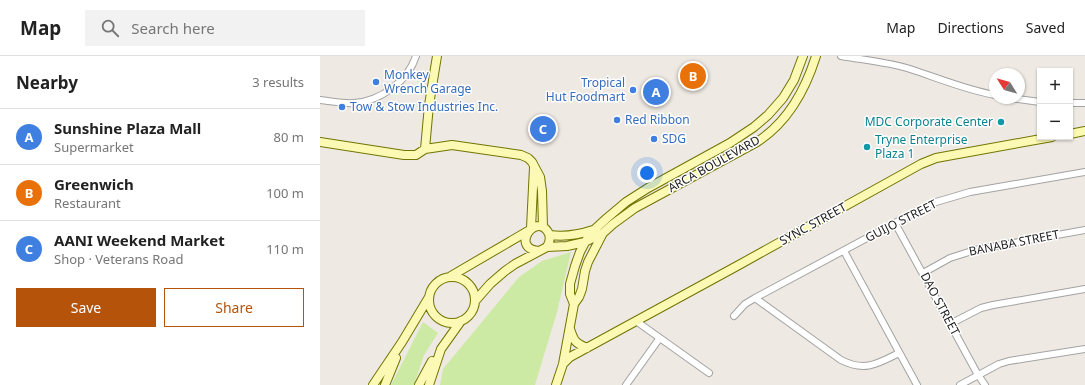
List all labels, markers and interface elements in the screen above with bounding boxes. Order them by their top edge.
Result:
search box [85,10,365,46]
text: Map [20,15,61,41]
icon: search [99,17,121,39]
text: Search here [131,18,215,38]
text: Map [886,18,915,37]
text: Directions [937,18,1004,37]
text: Saved [1026,18,1065,37]
pin: B [680,61,706,91]
place label: Monkey Wrench Garage [384,66,472,97]
north arrow [989,68,1025,104]
map controls [1037,68,1073,140]
button: + [1037,68,1073,104]
text: Nearby [16,71,78,94]
text: 3 results [252,73,304,91]
place label: Tropical Hut Foodmart [546,74,626,105]
marker: Monkey Wrench Garage [371,77,381,87]
pin: A [643,77,669,107]
marker: Tropical Hut Foodmart [628,85,638,95]
place label: Tow & Stow Industries Inc. [350,98,498,115]
marker: Tow & Stow Industries Inc. [337,102,347,112]
button: − [1037,104,1073,140]
place label: Red Ribbon [625,111,690,128]
place label: MDC Corporate Center [865,113,993,130]
pin: C [530,114,556,144]
marker: Red Ribbon [612,115,622,125]
marker: MDC Corporate Center [996,117,1006,127]
text: Sunshine Plaza Mall [54,118,201,138]
text: A [25,128,34,146]
text: 80 m [274,128,304,146]
place label: SDG [662,130,686,147]
street label: ARCA BOULEVARD [665,131,763,196]
place label: Tryne Enterprise Plaza 1 [875,131,968,162]
marker: SDG [649,134,659,144]
text: Supermarket [54,138,134,156]
marker: Tryne Enterprise Plaza 1 [862,142,872,152]
your location [637,163,657,183]
text: Greenwich [54,174,134,194]
text: B [25,184,33,202]
text: 100 m [266,184,304,202]
text: Restaurant [54,194,121,212]
street label: GUIJO STREET [862,195,940,246]
street label: SYNC STREET [776,198,849,249]
street label: BANABA STREET [967,225,1061,260]
text: AANI Weekend Market [54,230,225,250]
text: C [25,240,33,258]
text: 110 m [266,240,304,258]
text: Shop · Veterans Road [54,250,183,268]
street label: DAO STREET [917,269,964,339]
button: Save [16,288,156,327]
button: Share [164,288,304,327]

